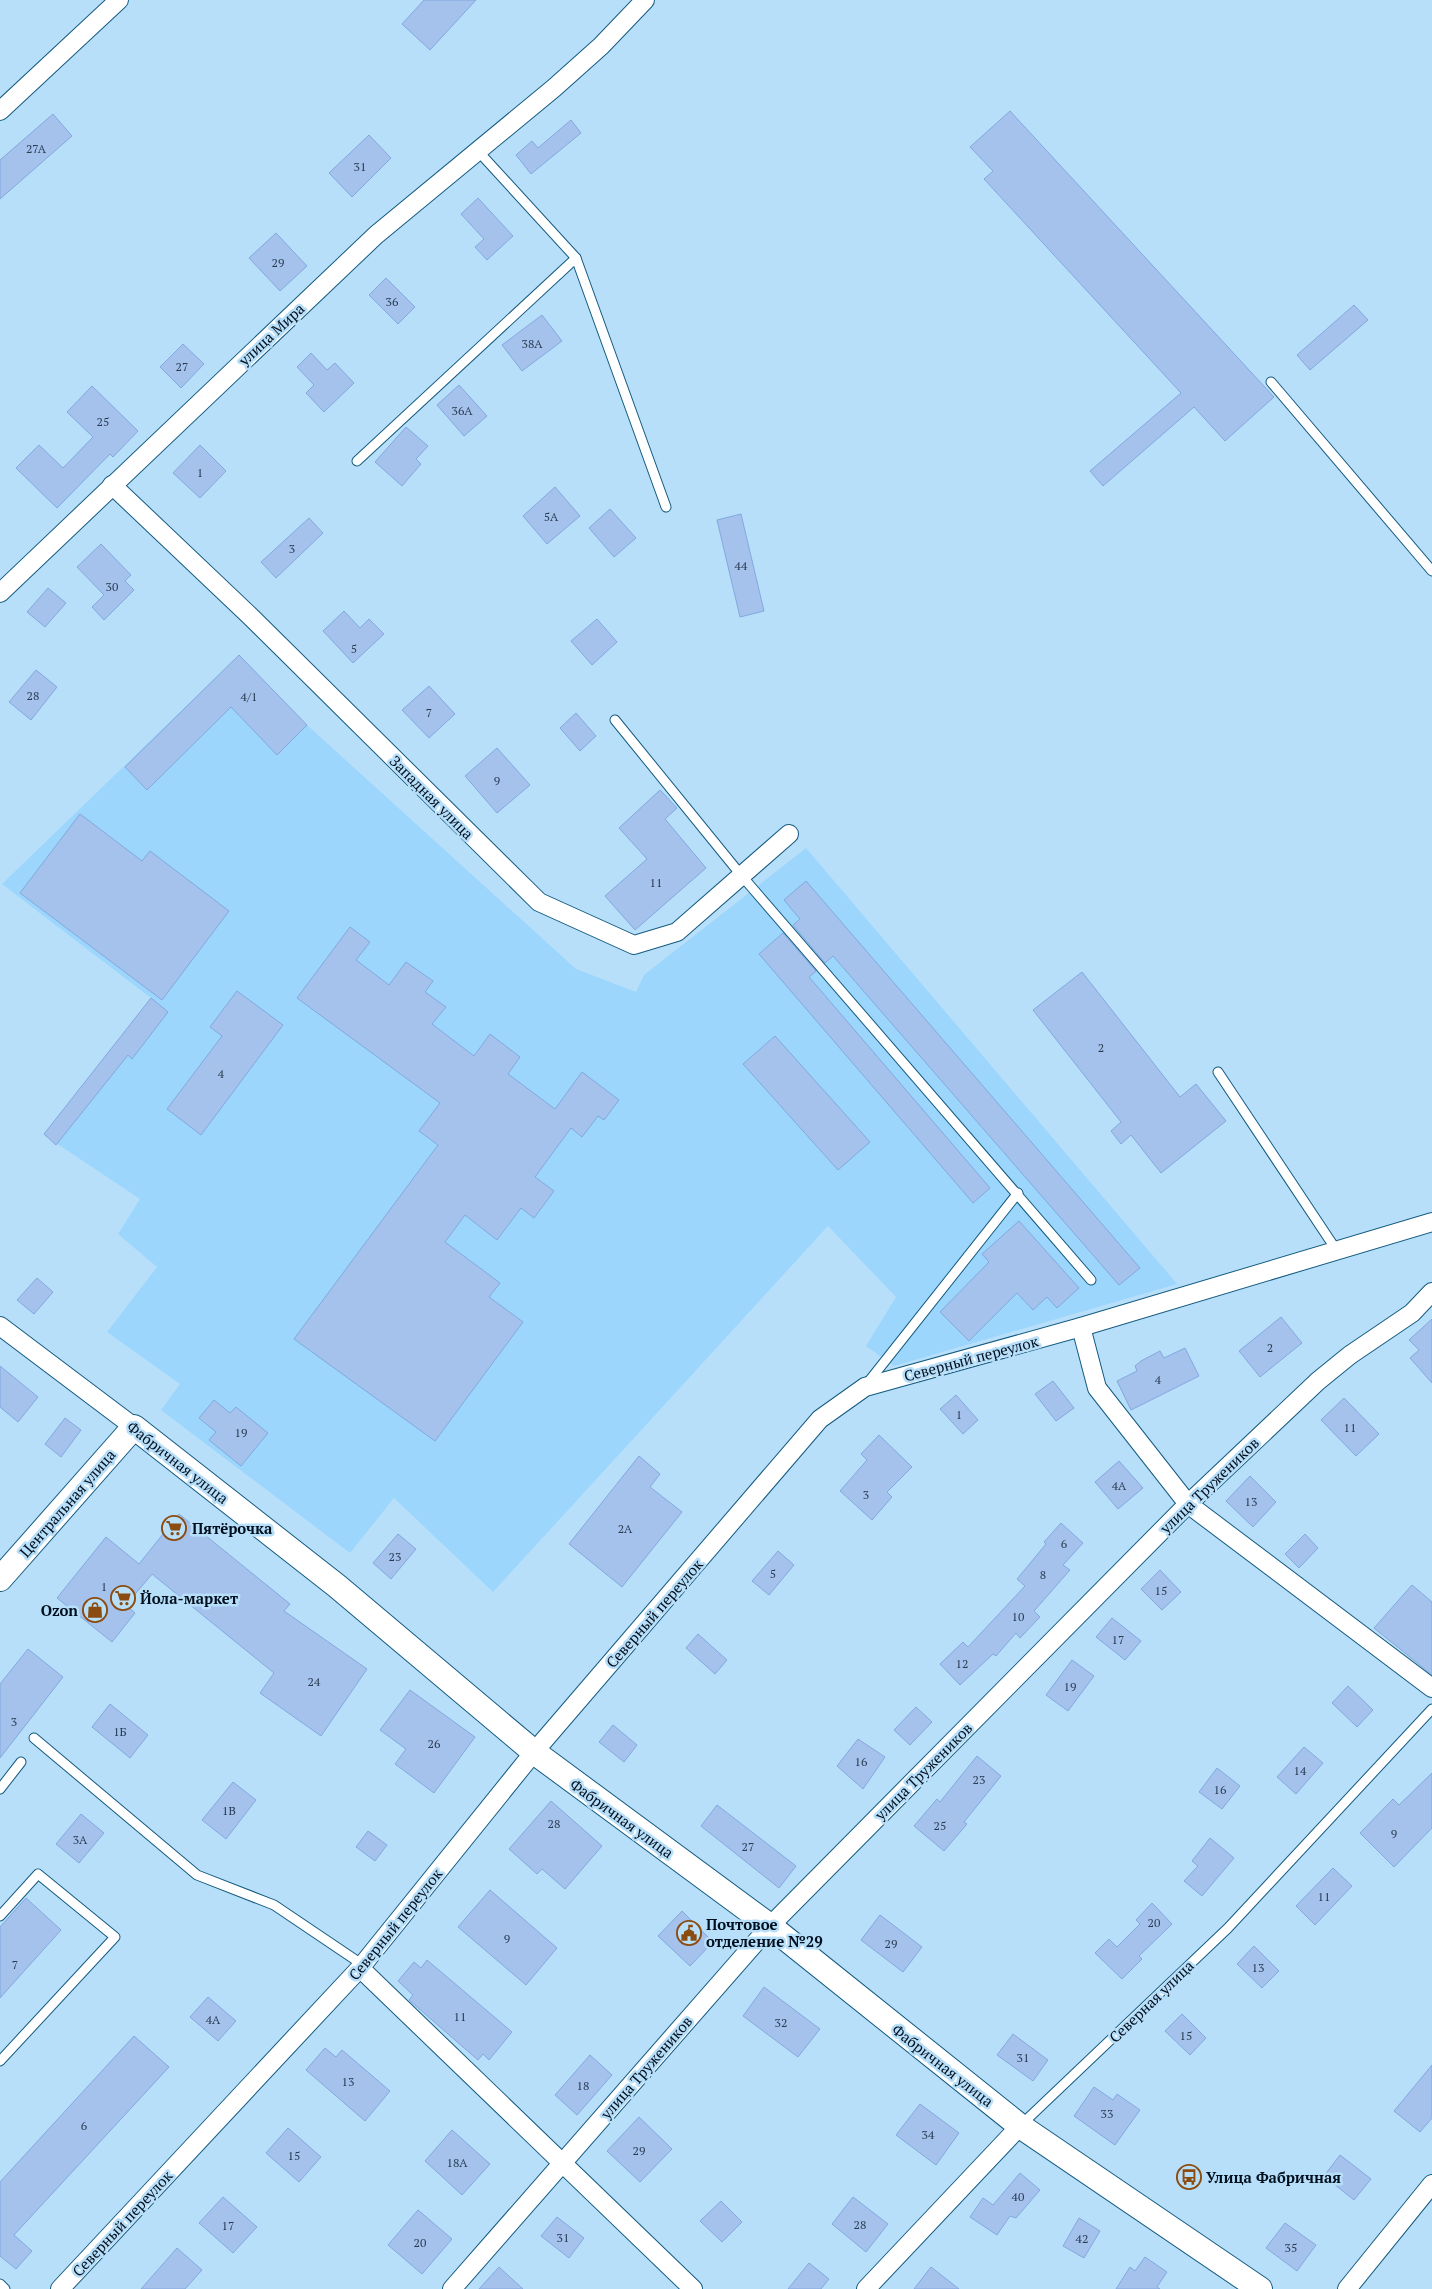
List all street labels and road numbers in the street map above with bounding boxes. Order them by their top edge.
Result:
street label: улица Мира [233,298,309,370]
street label: Западная улица [386,751,479,844]
street label: Северный переулок [902,1330,1041,1386]
street label: Фабричная улица [123,1416,233,1508]
street label: улица Тружеников [1154,1432,1263,1538]
street label: Центральная улица [15,1445,120,1561]
street label: Северный переулок [601,1554,707,1672]
street label: улица Тружеников [869,1718,976,1825]
street label: Фабричная улица [566,1774,678,1863]
street label: Северный переулок [344,1863,447,1984]
street label: Северная улица [1104,1955,1198,2047]
street label: улица Тружеников [595,2011,696,2124]
street label: Фабричная улица [888,2019,998,2111]
street label: Северный переулок [68,2165,177,2280]

